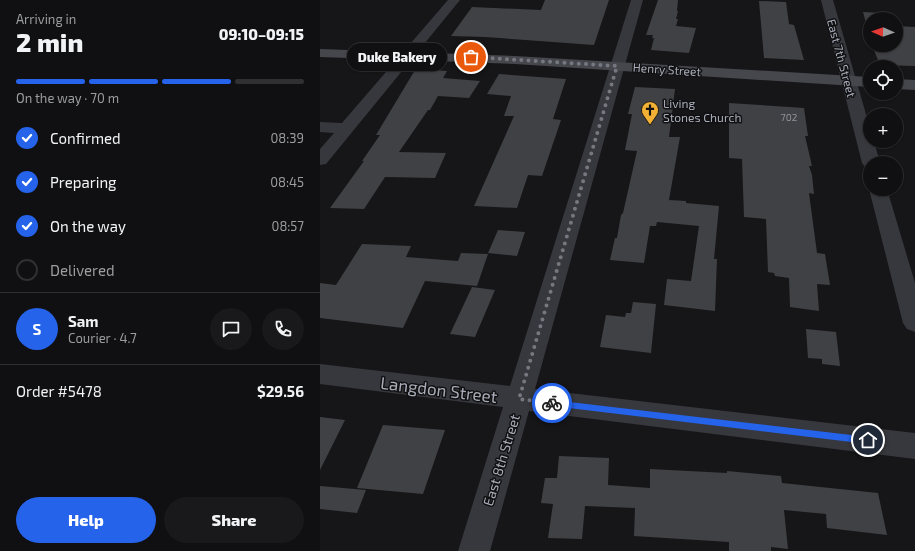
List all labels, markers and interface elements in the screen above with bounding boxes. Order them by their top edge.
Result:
text: Arriving in [16,11,76,27]
north arrow [863,12,903,52]
map controls [863,12,903,196]
street label: East 7th Street [825,17,859,99]
text: 09:10–09:15 [219,25,304,43]
text: 2 min [16,26,83,57]
pin [454,40,488,74]
callout: Duke Bakery [347,43,447,71]
icon: bag [460,46,482,68]
text: Duke Bakery [358,49,436,65]
street label: Henry Street [632,60,702,78]
button: locate [863,60,903,100]
text: On the way · 70 m [16,90,119,106]
place label: Living Stones Church [663,96,741,124]
church icon: Living Stones Church [640,100,660,125]
button: + [863,108,903,148]
house number: 702 [781,111,798,123]
icon: check [16,127,38,149]
text: Confirmed [50,129,121,147]
text: 08:39 [271,130,304,146]
button: − [863,156,903,196]
icon: check [16,171,38,193]
text: Preparing [50,173,116,191]
text: 08:45 [270,174,304,190]
icon: check [16,215,38,237]
text: On the way [50,217,126,235]
text: 08:57 [272,218,304,234]
text: Delivered [50,261,115,279]
button: chat [210,308,252,350]
button: phone [262,308,304,350]
text: Sam [68,312,99,330]
text: S [33,320,41,338]
text: Courier · 4.7 [68,330,137,346]
street label: Langdon Street [379,372,499,407]
text: Order #5478 [16,382,102,400]
text: $29.56 [257,382,304,400]
courier [532,383,572,423]
icon: bike [541,392,563,414]
street label: East 8th Street [479,412,523,508]
pin [851,423,885,457]
icon: home [857,429,879,451]
button: Help [16,497,156,543]
button: Share [164,497,304,543]

